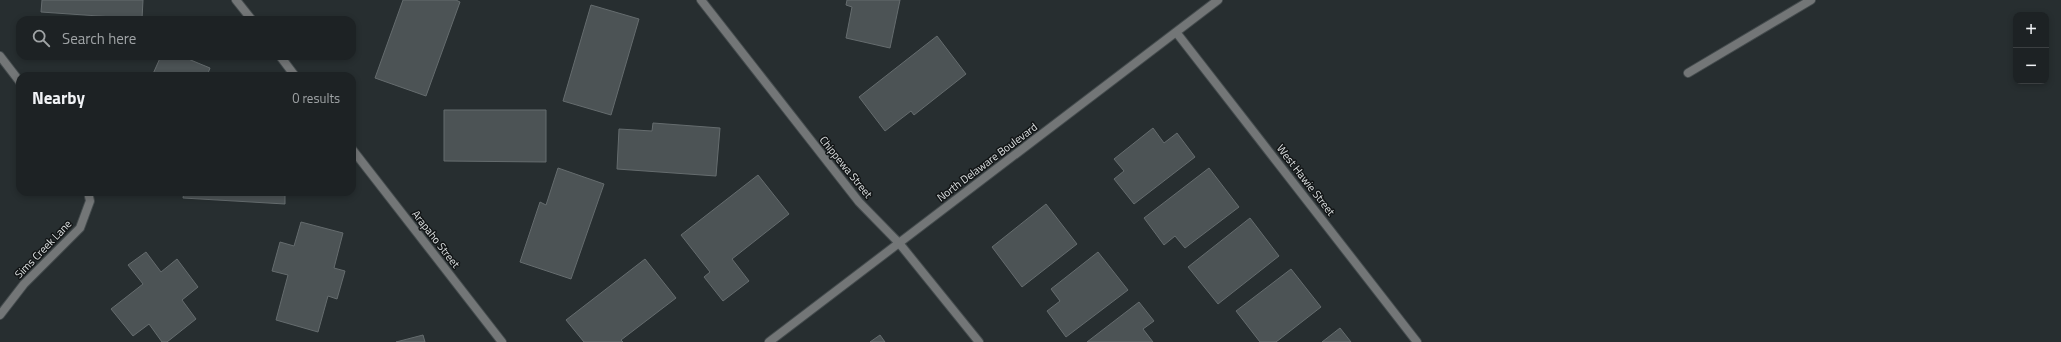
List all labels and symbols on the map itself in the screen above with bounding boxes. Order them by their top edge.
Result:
street label: North Delaware Boulevard [933,119,1041,205]
street label: Chippewa Street [816,132,876,202]
street label: West Hawie Street [1273,141,1339,219]
street label: Arapaho Street [408,207,464,271]
street label: Sims Creek Lane [11,216,75,282]

